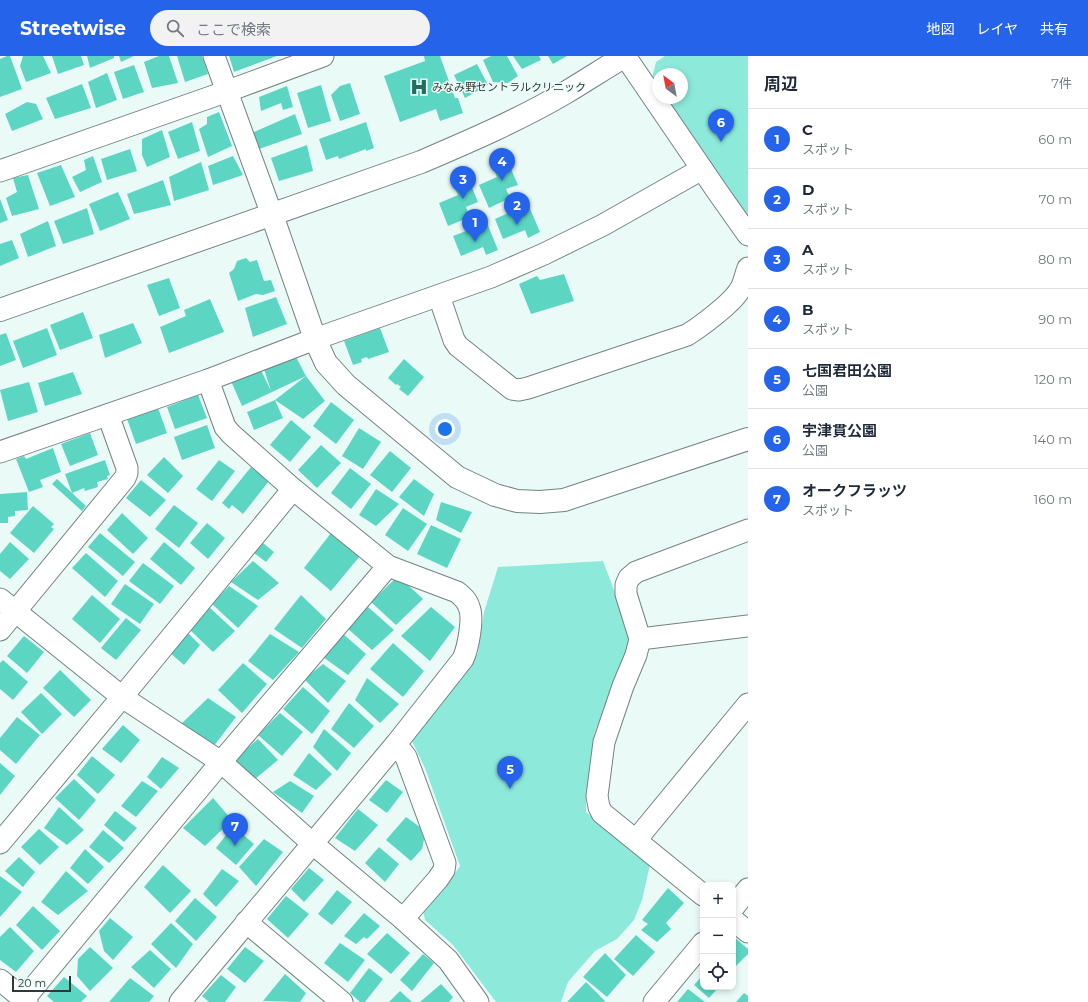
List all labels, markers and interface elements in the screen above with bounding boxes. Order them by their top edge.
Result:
search box [150,10,430,46]
text: Streetwise [20,17,126,40]
icon: search [164,17,186,39]
text: ここで検索 [196,20,271,39]
text: 地図 [926,20,954,38]
text: レイヤ [976,20,1018,38]
text: 共有 [1040,20,1068,38]
north arrow [652,68,688,104]
text: 周辺 [764,74,798,94]
text: 7件 [1051,75,1072,91]
hospital icon: みなみ野セントラルクリニック [409,77,429,97]
place label: みなみ野セントラルクリニック [432,80,586,94]
pin: 6 [708,109,734,142]
text: C [802,120,813,139]
text: 1 [774,131,780,147]
text: 60 m [1038,131,1072,147]
text: スポット [802,141,854,157]
pin: 4 [489,148,515,181]
pin: 3 [450,166,476,199]
text: D [802,180,814,199]
text: 2 [773,191,781,207]
text: 70 m [1039,191,1072,207]
pin: 2 [504,192,530,225]
text: スポット [802,201,854,217]
pin: 1 [462,209,488,242]
text: A [802,240,814,259]
text: 3 [773,251,781,267]
text: 80 m [1038,251,1072,267]
text: スポット [802,261,854,277]
text: B [802,300,813,319]
text: 4 [773,311,781,327]
text: 90 m [1038,311,1072,327]
text: スポット [802,321,854,337]
text: 七国君田公園 [802,361,892,380]
text: 5 [773,371,781,387]
text: 120 m [1034,371,1072,387]
text: 公園 [802,382,828,398]
your location [435,419,455,439]
text: 宇津貫公園 [802,421,877,440]
text: 6 [773,431,781,447]
text: 140 m [1033,431,1072,447]
text: 公園 [802,442,828,458]
text: オークフラッツ [802,481,907,500]
text: 7 [773,491,781,507]
text: 160 m [1034,491,1072,507]
text: スポット [802,502,854,518]
pin: 5 [497,756,523,789]
pin: 7 [222,813,248,846]
map controls [700,882,736,990]
button: + [700,882,736,918]
button: − [700,918,736,954]
button: locate [700,954,736,990]
scale bar [12,974,71,993]
text: 20 m [18,976,46,990]

